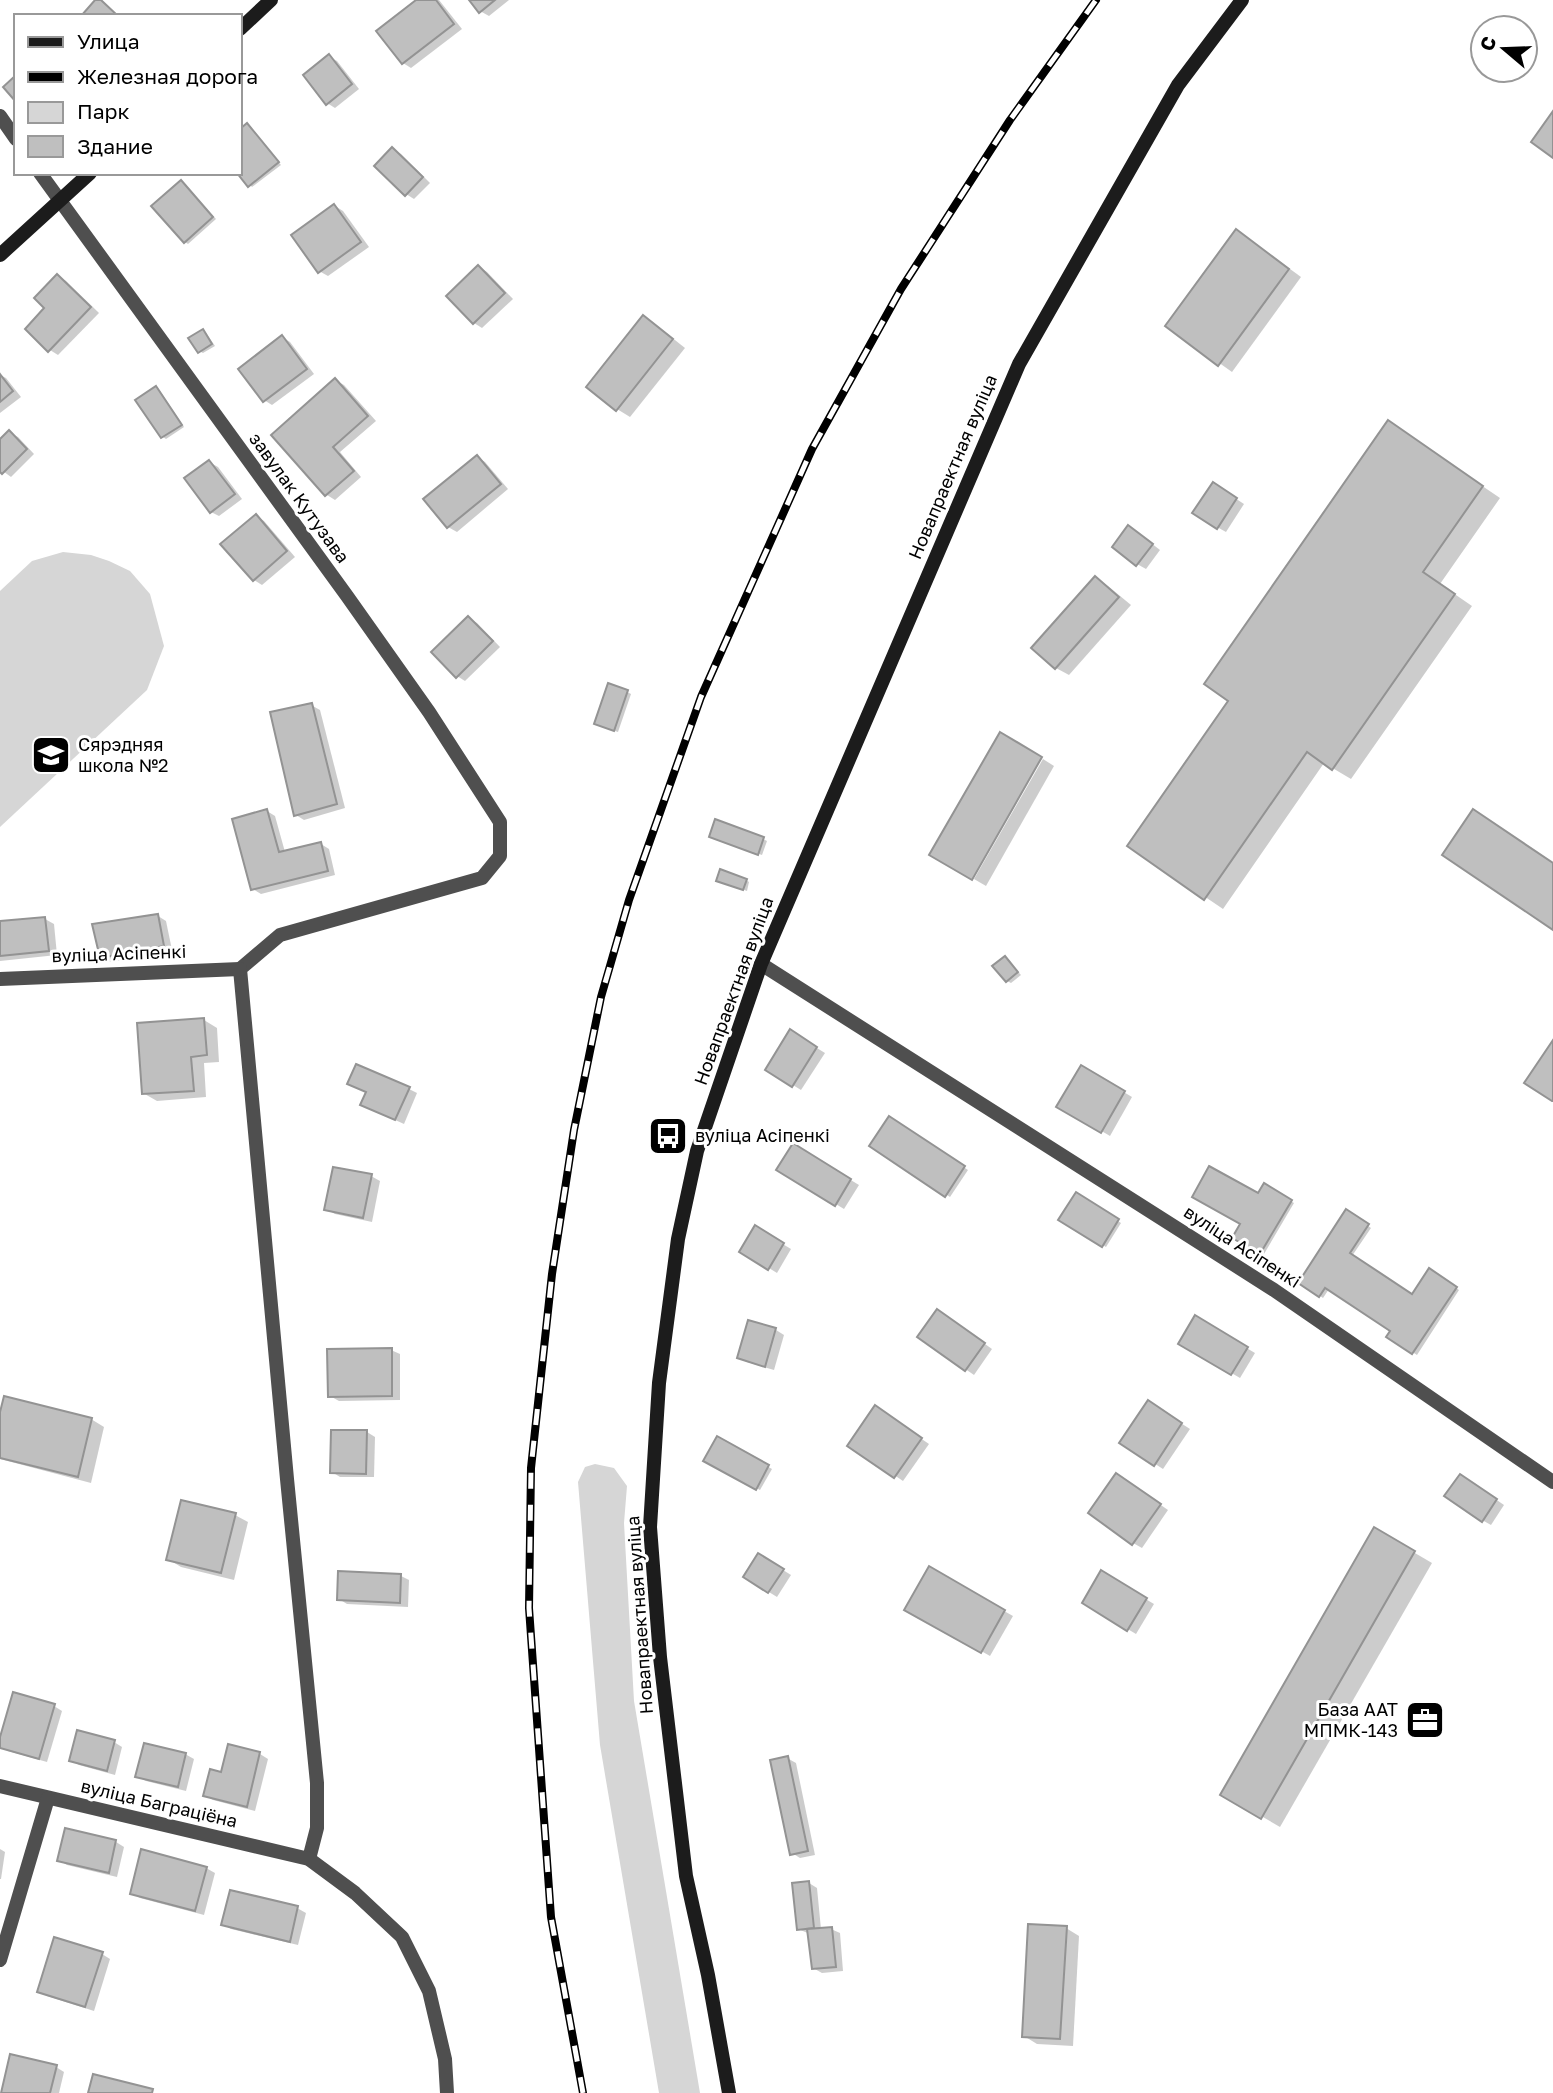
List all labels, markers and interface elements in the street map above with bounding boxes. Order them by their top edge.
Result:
legend [14,14,242,175]
north arrow [1469,14,1539,84]
text: Улица [77,28,140,54]
text: С [1474,33,1501,53]
text: Железная дорога [77,63,258,89]
text: Парк [77,98,130,124]
text: Здание [77,133,153,159]
street label: Новапраектная вуліца [903,371,1001,562]
street label: завулак Кутузава [245,428,355,567]
place label: Сярэдняя школа №2 [78,733,169,776]
school or university icon: Сярэдняя школа №2 [30,734,72,776]
street label: Новапраектная вуліца [689,893,777,1088]
street label: вуліца Асіпенкі [51,940,187,966]
bus stop icon: вуліца Асіпенкі [647,1115,689,1157]
place label: вуліца Асіпенкі [695,1124,830,1146]
street label: вуліца Асіпенкі [1180,1200,1305,1292]
street label: Новапраектная вуліца [621,1515,657,1715]
place label: База ААТ МПМК-143 [1304,1698,1398,1741]
office icon: База ААТ МПМК-143 [1404,1699,1446,1741]
street label: вуліца Баграціёна [79,1774,240,1832]

